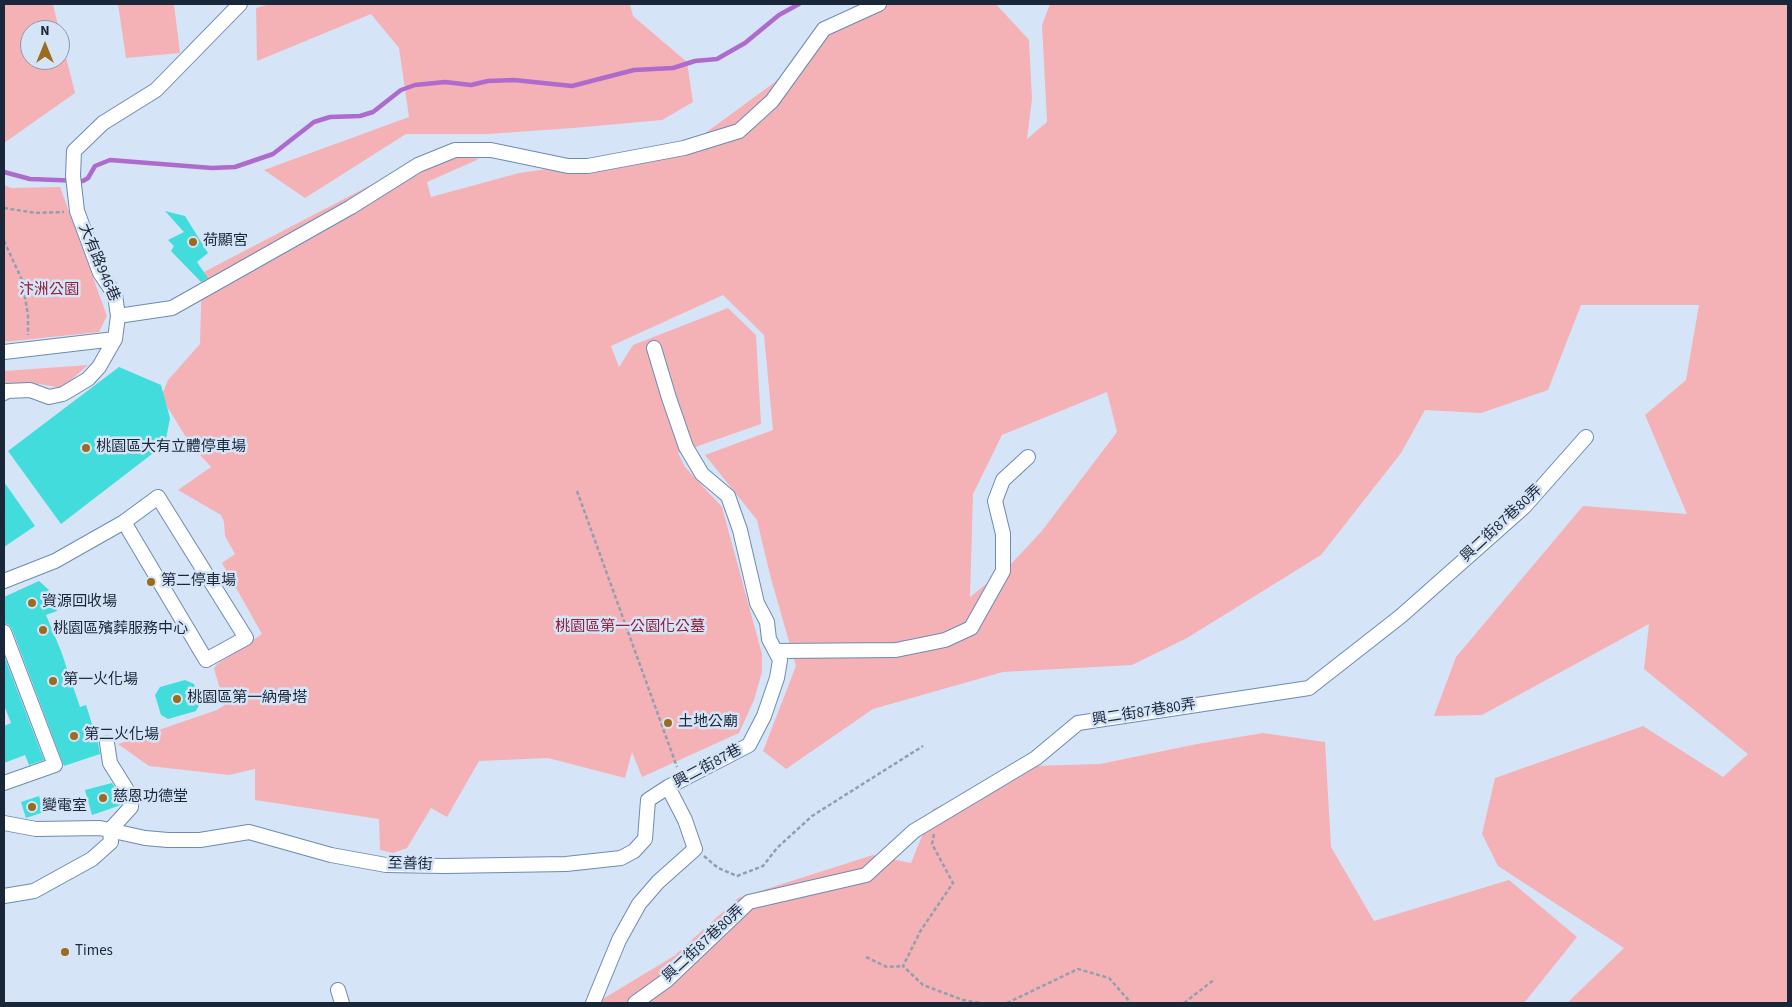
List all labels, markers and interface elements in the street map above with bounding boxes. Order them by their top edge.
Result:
north arrow [20,20,70,70]
text: N [40,21,50,41]
street label: 大有路946巷 [74,222,122,304]
place label: 荷顯宮 [203,233,248,251]
marker: 荷顯宮 [187,236,199,248]
park label: 汴洲公園 [19,282,79,300]
place label: 桃園區大有立體停車場 [96,439,246,457]
marker: 桃園區大有立體停車場 [80,442,92,454]
street label: 興二街87巷80弄 [1458,482,1546,566]
place label: 第二停車場 [161,573,236,591]
marker: 第二停車場 [145,576,157,588]
place label: 資源回收場 [42,594,117,612]
marker: 資源回收場 [26,597,38,609]
park label: 桃園區第一公園化公墓 [555,619,705,637]
place label: 桃園區殯葬服務中心 [53,621,188,639]
marker: 桃園區殯葬服務中心 [37,624,49,636]
place label: 第一火化場 [63,672,138,690]
marker: 第一火化場 [47,675,59,687]
place label: 桃園區第一納骨塔 [187,690,307,708]
marker: 桃園區第一納骨塔 [171,693,183,705]
street label: 興二街87巷80弄 [1091,696,1197,730]
place label: 土地公廟 [678,714,738,732]
marker: 土地公廟 [662,717,674,729]
place label: 第二火化場 [84,727,159,745]
marker: 第二火化場 [68,730,80,742]
street label: 興二街87巷 [671,741,745,793]
place label: 慈恩功德堂 [113,789,188,807]
marker: 慈恩功德堂 [97,792,109,804]
place label: 變電室 [42,798,87,816]
marker: 變電室 [26,801,38,813]
street label: 至善街 [387,855,433,875]
street label: 興二街87巷80弄 [660,902,748,986]
place label: Times [75,943,113,961]
marker: Times [59,946,71,958]

